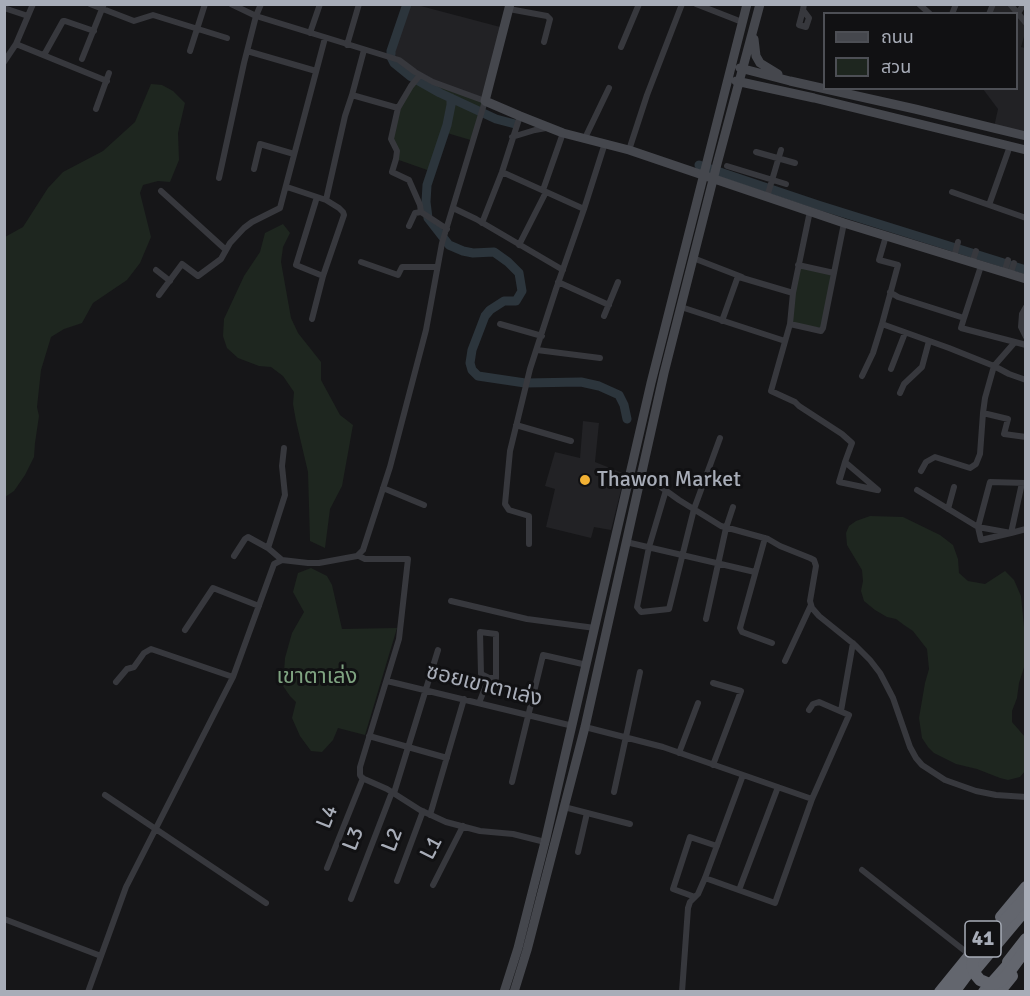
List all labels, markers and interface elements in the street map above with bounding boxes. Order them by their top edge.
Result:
legend [823,12,1018,90]
text: ถนน [881,26,914,48]
text: สวน [881,56,911,78]
place label: Thawon Market [597,467,741,493]
marker: Thawon Market [578,473,592,487]
street label: ซอยเขาตาเล่ง [423,659,545,713]
park label: เขาตาเล่ง [277,664,357,690]
street label: L4 [311,801,345,833]
street label: L3 [338,823,370,855]
street label: L2 [377,824,409,856]
street label: L1 [415,832,449,864]
road number: 41 [965,921,1001,957]

